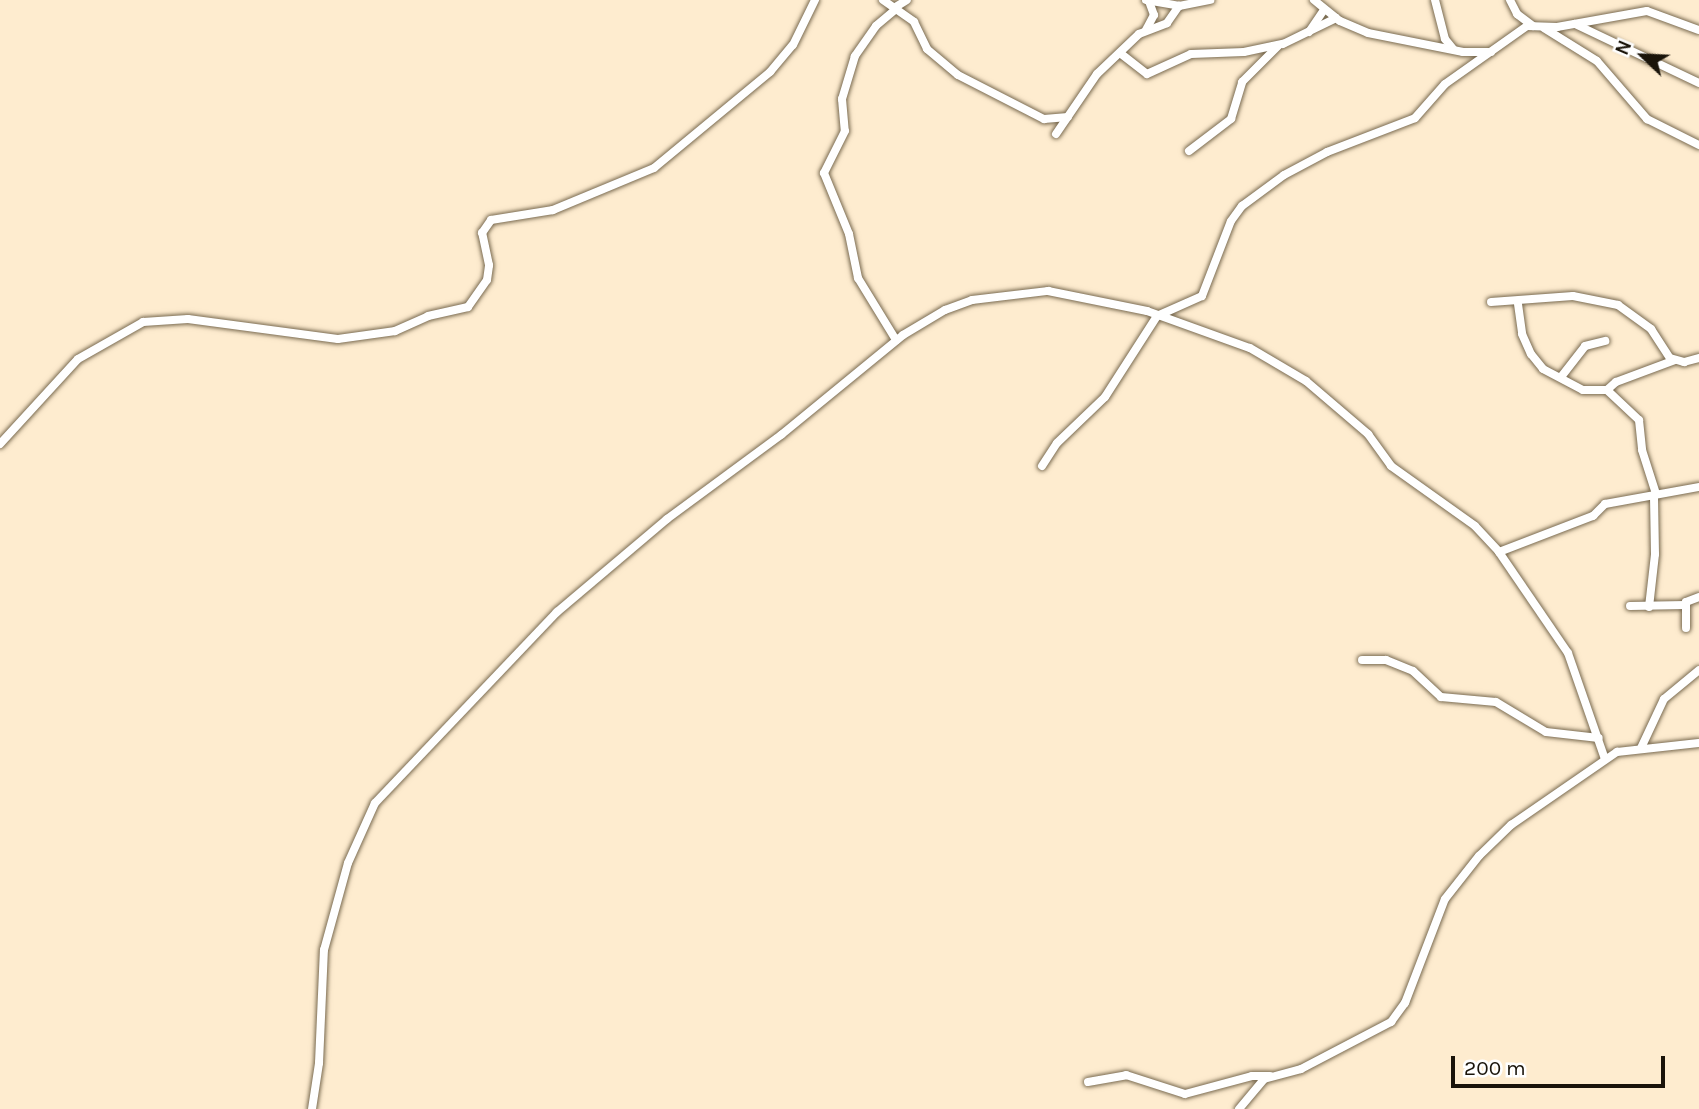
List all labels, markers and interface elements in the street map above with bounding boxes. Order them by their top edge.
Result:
north arrow [1608,21,1678,91]
text: N [1611,37,1636,58]
scale bar [1454,1042,1668,1086]
text: 200 m [1464,1056,1526,1080]

